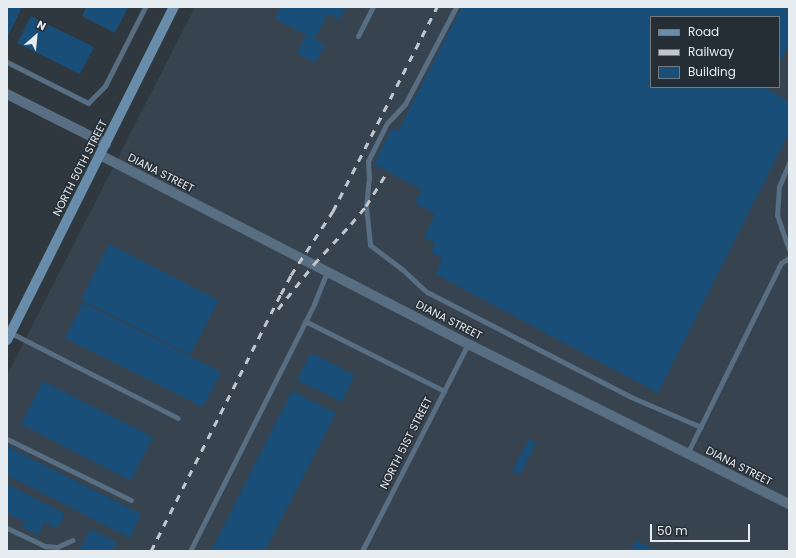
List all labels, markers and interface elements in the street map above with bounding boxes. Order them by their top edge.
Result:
north arrow [16,16,56,56]
text: N [34,16,49,34]
legend [650,16,780,88]
text: Road [688,23,719,40]
text: Railway [688,43,734,60]
text: Building [688,63,736,80]
street label: NORTH 50TH STREET [50,118,110,218]
street label: DIANA STREET [126,151,196,195]
street label: DIANA STREET [414,298,484,342]
street label: NORTH 51ST STREET [377,395,435,491]
street label: DIANA STREET [704,444,774,488]
scale bar [652,516,752,542]
text: 50 m [657,522,688,539]

